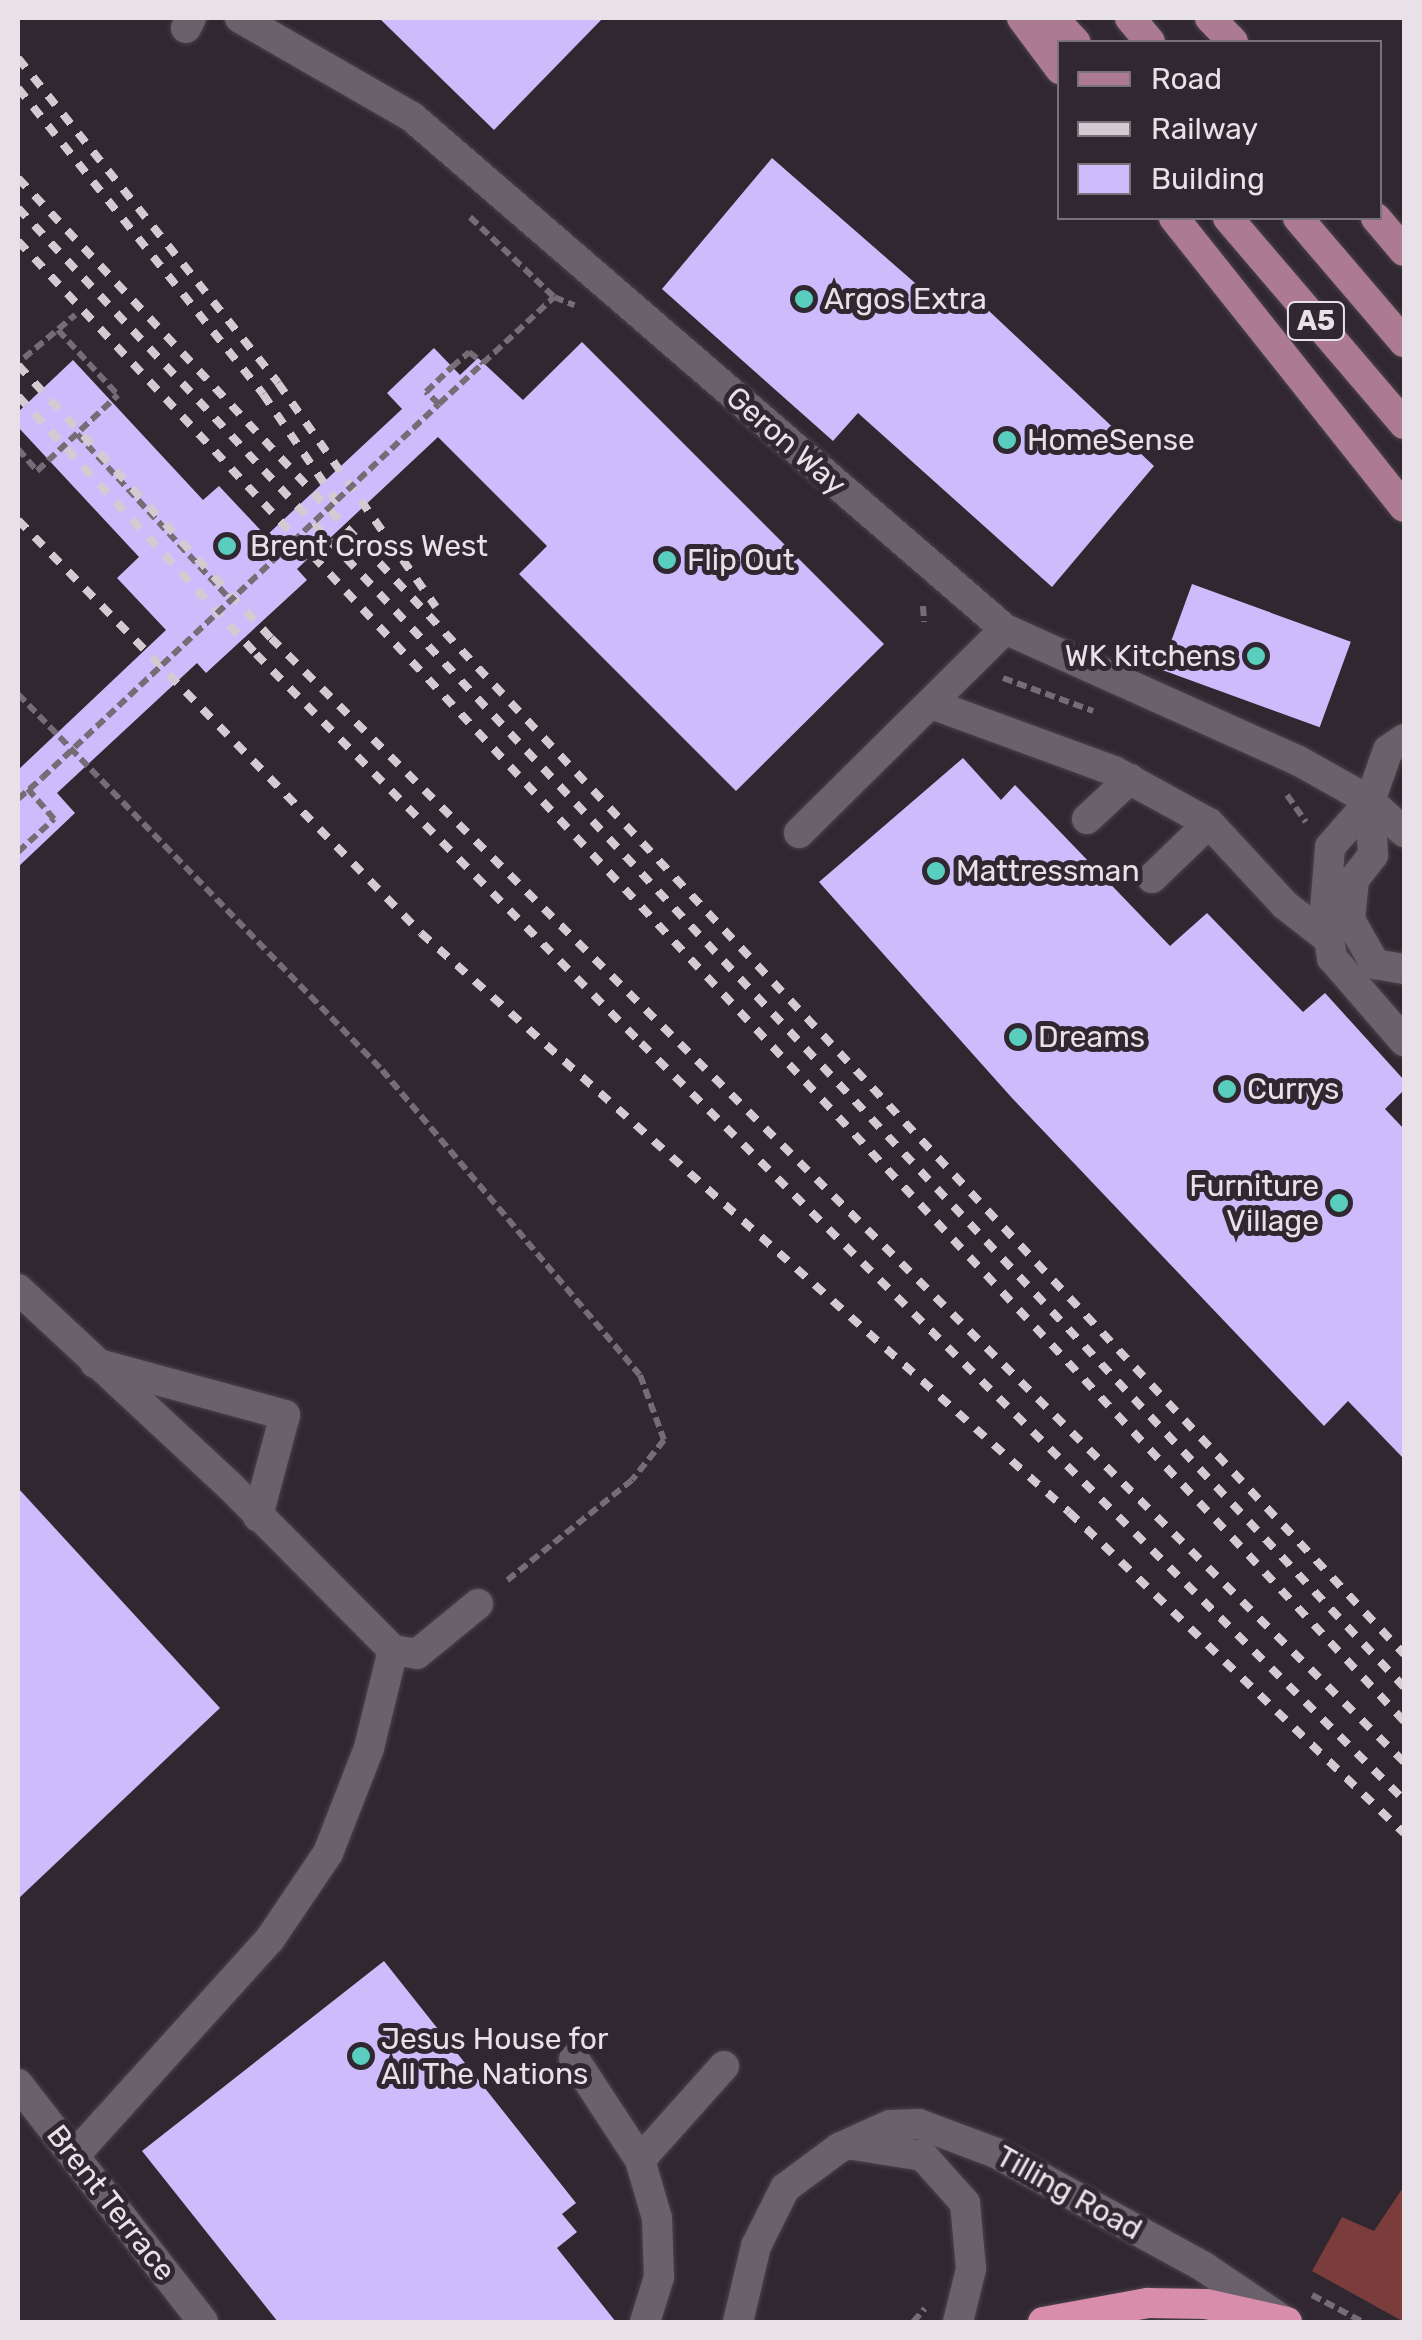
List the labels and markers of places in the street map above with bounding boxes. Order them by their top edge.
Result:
place label: Argos Extra [824,281,987,317]
marker: Argos Extra [793,288,815,310]
place label: HomeSense [1027,422,1195,458]
marker: HomeSense [996,429,1018,451]
place label: Brent Cross West [250,528,488,564]
marker: Brent Cross West [214,533,240,559]
place label: Flip Out [687,542,794,578]
marker: Flip Out [656,549,678,571]
place label: WK Kitchens [1064,638,1236,674]
marker: WK Kitchens [1245,645,1267,667]
place label: Mattressman [956,853,1140,889]
marker: Mattressman [925,860,947,882]
place label: Dreams [1038,1019,1145,1055]
marker: Dreams [1007,1026,1029,1048]
place label: Currys [1247,1071,1339,1107]
marker: Currys [1216,1078,1238,1100]
place label: Furniture Village [1189,1168,1319,1238]
marker: Furniture Village [1328,1192,1350,1214]
place label: Jesus House for All The Nations [381,2021,609,2092]
marker: Jesus House for All The Nations [350,2045,372,2067]

